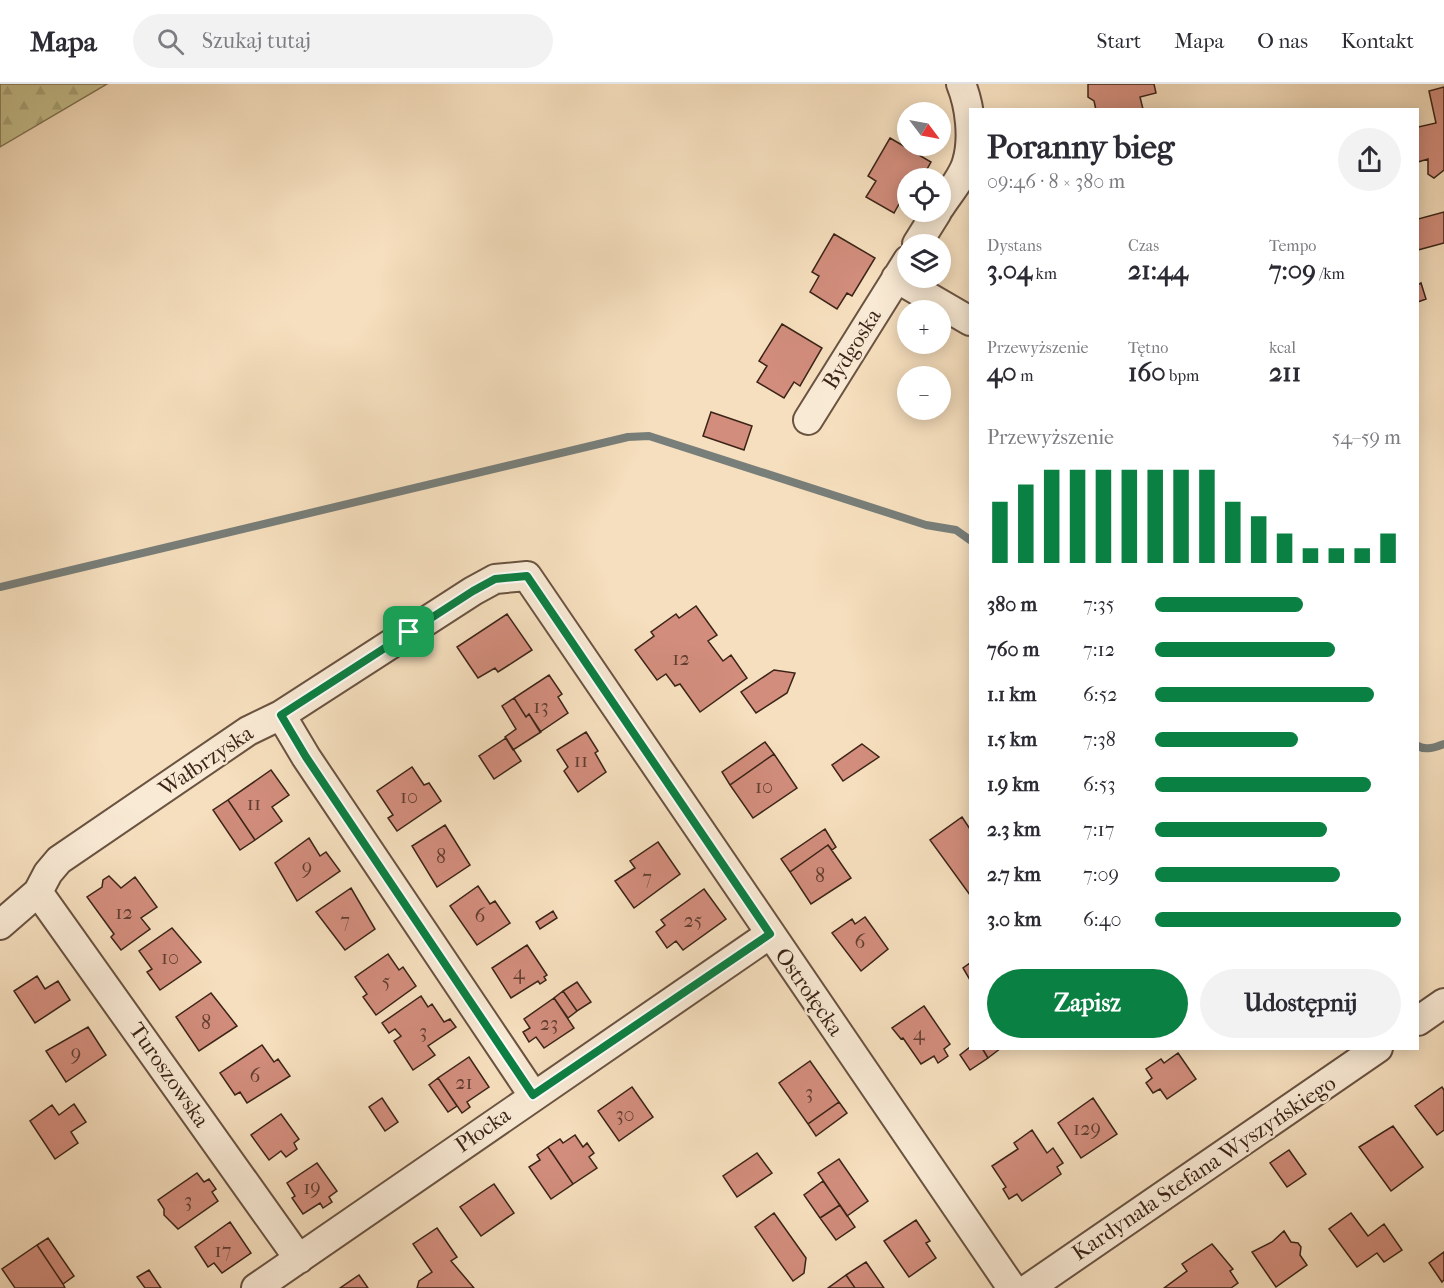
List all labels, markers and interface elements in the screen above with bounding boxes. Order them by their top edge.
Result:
search box [133,14,553,68]
text: Mapa [30,25,97,58]
icon: search [154,25,187,58]
text: Szukaj tutaj [202,28,311,54]
text: Start [1097,29,1141,53]
text: Mapa [1174,29,1224,53]
text: O nas [1257,29,1308,53]
text: Kontakt [1341,29,1414,53]
north arrow [897,102,951,156]
map controls [897,102,951,420]
text: Poranny bieg [987,128,1174,167]
button: share [1338,128,1401,191]
button: locate [897,168,951,222]
text: 09:46 · 8 × 380 m [987,170,1125,193]
button: layers [897,234,951,288]
text: Dystans [987,236,1042,255]
text: Czas [1128,236,1159,255]
text: Tempo [1269,236,1316,255]
text: 3.04 [987,255,1032,286]
text: 21:44 [1128,255,1188,286]
text: 7:09 [1269,255,1316,286]
text: km [1032,264,1057,283]
text: /km [1316,264,1345,283]
button: + [897,300,951,354]
street label: Bydgoska [817,303,887,394]
text: Przewyższenie [987,338,1089,357]
text: Tętno [1128,338,1168,357]
text: kcal [1269,338,1296,357]
text: 40 [987,357,1017,388]
text: 160 [1128,357,1166,388]
text: 211 [1269,357,1301,388]
button: − [897,366,951,420]
text: m [1017,366,1033,385]
text: bpm [1166,366,1199,385]
text: Przewyższenie [987,426,1114,449]
text: 54–59 m [1332,426,1401,449]
text: 380 m [987,593,1037,616]
text: 7:35 [1083,593,1114,616]
pin [383,606,434,657]
icon: arrive [392,615,425,648]
text: 760 m [987,638,1039,661]
text: 7:12 [1083,638,1115,661]
house number: 12 [672,647,690,670]
text: 1.1 km [987,683,1036,706]
text: 6:52 [1083,683,1118,706]
house number: 13 [533,695,549,718]
street label: Wałbrzyska [153,720,259,803]
text: 1.5 km [987,728,1037,751]
text: 7:38 [1083,728,1116,751]
house number: 11 [574,749,588,772]
text: 1.9 km [987,773,1039,796]
text: 6:53 [1083,773,1116,796]
house number: 10 [755,775,773,798]
house number: 10 [400,785,418,808]
house number: 11 [247,792,261,815]
text: 2.3 km [987,818,1041,841]
text: 7:17 [1083,818,1114,841]
house number: 8 [436,845,446,868]
house number: 9 [302,856,312,879]
text: 2.7 km [987,863,1041,886]
text: 7:09 [1083,863,1119,886]
house number: 8 [815,864,825,887]
house number: 7 [642,866,652,889]
house number: 12 [115,901,133,924]
house number: 6 [475,904,486,927]
text: 3.0 km [987,908,1041,931]
text: 6:40 [1083,908,1122,931]
house number: 7 [340,909,350,932]
house number: 25 [684,909,702,932]
house number: 6 [855,930,866,953]
street label: Ostrołęcka [769,943,849,1042]
house number: 10 [161,946,179,969]
house number: 4 [513,961,526,984]
button: Zapisz [987,969,1188,1038]
button: Udostępnij [1200,969,1401,1038]
house number: 5 [382,970,390,993]
house number: 8 [201,1011,211,1034]
house number: 23 [540,1012,558,1035]
street label: Turoszowska [123,1018,215,1133]
house number: 3 [419,1020,427,1043]
house number: 4 [913,1022,926,1045]
house number: 9 [71,1042,81,1065]
house number: 6 [250,1064,261,1087]
street label: Kardynała Stefana Wyszyńskiego [1067,1070,1341,1266]
house number: 21 [455,1071,473,1094]
house number: 3 [805,1081,813,1104]
street label: Płocka [450,1101,516,1158]
house number: 30 [615,1103,635,1126]
house number: 129 [1073,1117,1101,1140]
house number: 19 [303,1176,321,1199]
house number: 3 [184,1189,192,1212]
house number: 17 [215,1239,232,1262]

